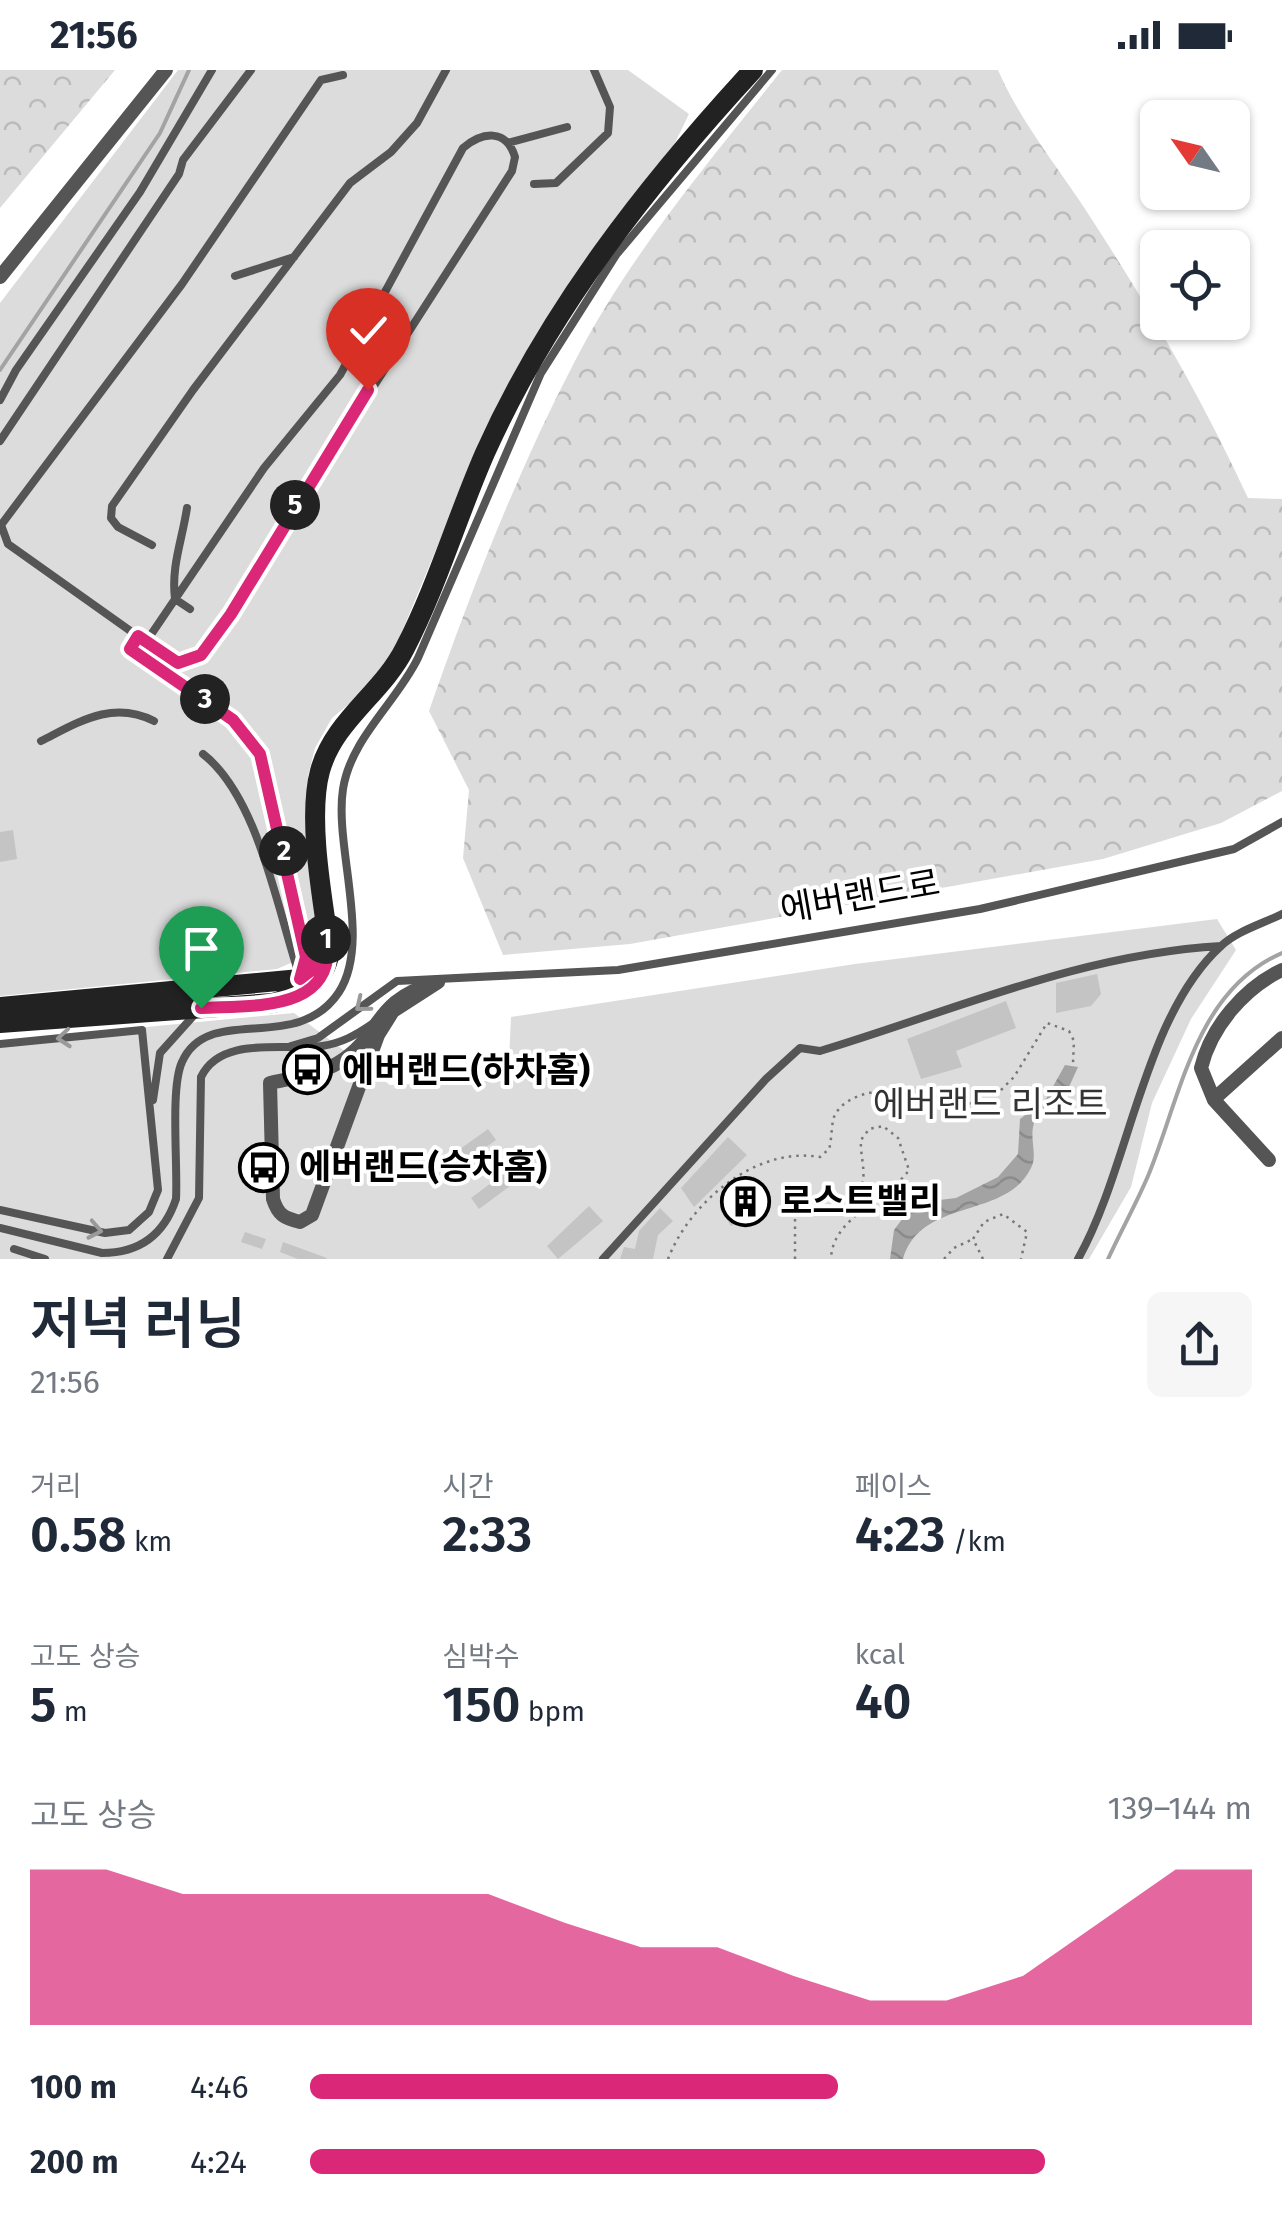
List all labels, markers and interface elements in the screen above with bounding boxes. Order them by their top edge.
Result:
text: 21:56 [50,12,138,58]
north arrow [1140,100,1250,210]
map controls [1140,100,1250,340]
button: locate [1140,230,1250,340]
pin [326,288,411,391]
icon: check [341,303,396,358]
pin: 5 [270,480,320,530]
text: 5 [287,488,303,521]
pin: 3 [180,674,230,724]
text: 3 [198,682,212,715]
pin: 2 [259,826,309,876]
text: 2 [277,834,291,867]
street label: 에버랜드로 [777,861,943,931]
pin [159,906,244,1009]
pin: 1 [301,914,351,964]
icon: arrive [174,921,229,976]
text: 1 [320,922,333,955]
one-way arrow [355,993,373,1011]
one-way arrow [55,1026,71,1048]
bus stop icon: 에버랜드(하차홈) [281,1044,333,1096]
place label: 에버랜드(하차홈) [342,1049,590,1091]
park label: 에버랜드 리조트 [873,1083,1107,1125]
bus stop icon: 에버랜드(승차홈) [238,1141,290,1193]
place label: 에버랜드(승차홈) [299,1146,547,1188]
building icon: 로스트밸리 [719,1175,771,1227]
place label: 로스트밸리 [780,1180,941,1222]
one-way arrow [86,1218,103,1239]
text: 저녁 러닝 [30,1292,246,1358]
button: share [1147,1292,1252,1397]
text: 21:56 [30,1363,100,1401]
text: 거리 [30,1470,82,1503]
text: 시간 [442,1470,494,1503]
text: 페이스 [855,1470,932,1503]
text: 0.58 [30,1504,127,1564]
text: 2:33 [442,1504,532,1564]
text: 4:23 [855,1504,946,1564]
text: km [127,1525,172,1558]
text: /km [946,1525,1006,1558]
text: kcal [855,1638,905,1671]
text: 고도 상승 [30,1640,140,1673]
text: 심박수 [442,1640,520,1673]
text: 40 [855,1671,911,1731]
text: 5 [30,1674,56,1734]
text: 150 [442,1674,520,1734]
text: m [56,1695,88,1728]
text: bpm [520,1695,585,1728]
text: 139–144 m [1108,1789,1252,1827]
text: 고도 상승 [30,1796,156,1834]
text: 100 m [30,2068,117,2106]
text: 4:46 [190,2068,249,2106]
text: 200 m [30,2143,119,2181]
text: 4:24 [190,2143,247,2181]

